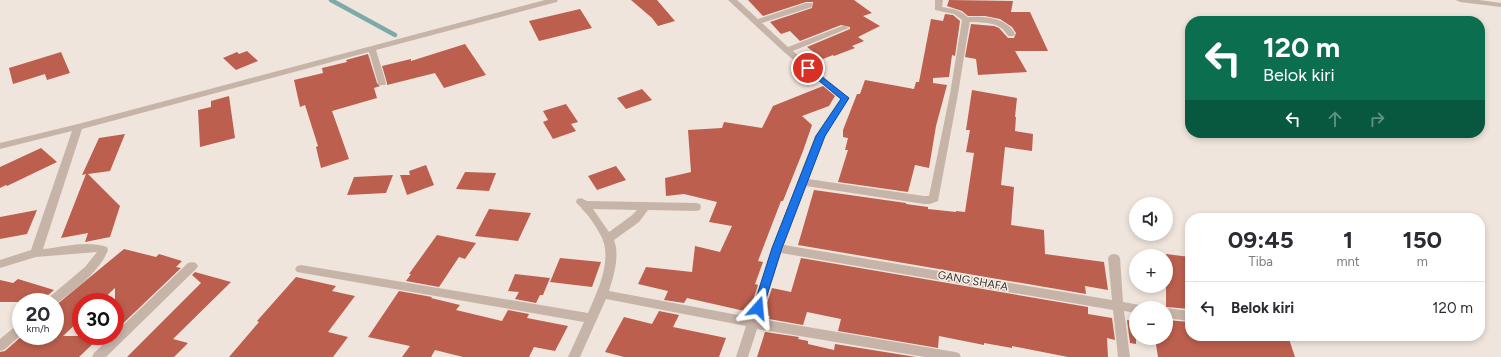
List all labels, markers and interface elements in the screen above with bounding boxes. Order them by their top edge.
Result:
text: 120 m [1263,30,1340,64]
icon: left [1197,32,1249,84]
pin [791,51,825,85]
icon: arrive [797,57,819,79]
text: Belok kiri [1263,64,1335,86]
icon: left [1282,108,1304,130]
icon: ahead [1324,108,1346,130]
icon: right [1366,108,1388,130]
map controls [1129,197,1173,345]
button: sound [1129,197,1173,241]
text: 09:45 [1228,225,1294,254]
text: 1 [1343,225,1353,254]
text: 150 [1403,225,1442,254]
button: + [1129,249,1173,293]
text: Tiba [1249,254,1273,269]
text: mnt [1336,254,1360,269]
text: m [1417,254,1428,269]
street label: GANG SHAFA [937,268,1010,294]
position arrow [737,287,779,329]
speed limit sign: 30 [72,293,124,345]
icon: left [1197,297,1219,319]
text: Belok kiri [1231,299,1294,317]
text: 120 m [1432,299,1473,317]
button: − [1129,301,1173,345]
text: 20 [26,302,50,326]
text: km/h [27,322,49,335]

